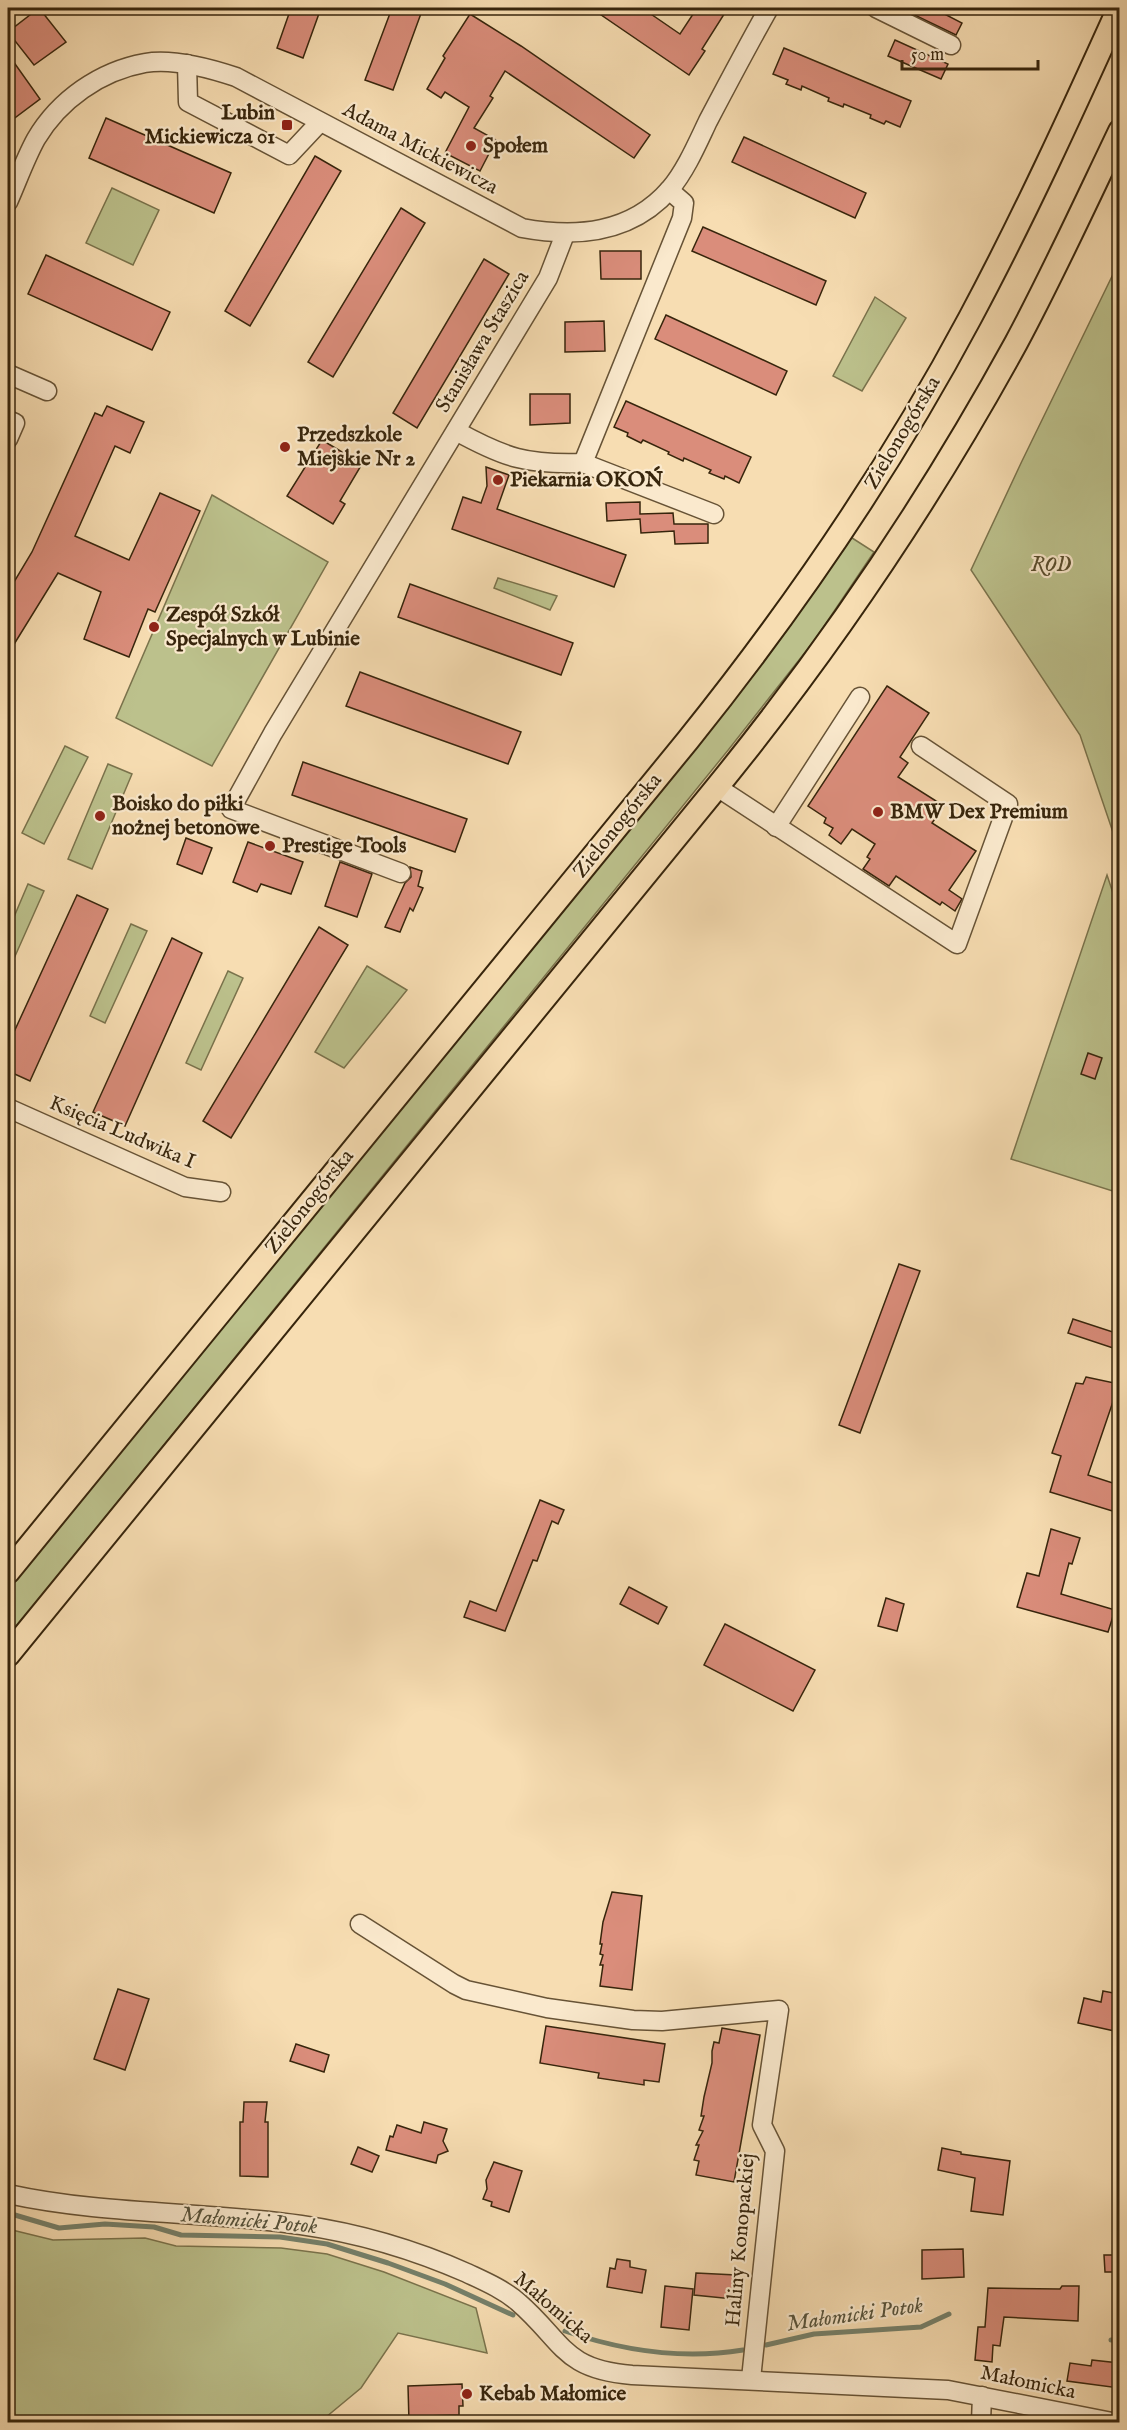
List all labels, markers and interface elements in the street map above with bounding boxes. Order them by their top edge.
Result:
scale bar [902,33,1038,71]
text: 50 m [911,44,944,67]
street label: Adama Mickiewicza [337,96,503,202]
place label: Lubin Mickiewicza 01 [145,100,275,151]
marker: Lubin Mickiewicza 01 [280,118,294,132]
place label: Społem [483,133,549,160]
marker: Społem [464,139,478,153]
street label: Stanisława Staszica [430,265,537,418]
street label: Zielonogórska [859,371,948,495]
place label: Przedszkole Miejskie Nr 2 [297,422,415,473]
marker: Przedszkole Miejskie Nr 2 [278,440,292,454]
place label: Piekarnia OKOŃ [510,466,663,494]
marker: Piekarnia OKOŃ [491,473,505,487]
park label: ROD [1031,552,1071,579]
place label: Zespół Szkół Specjalnych w Lubinie [166,602,360,653]
marker: Zespół Szkół Specjalnych w Lubinie [147,620,161,634]
street label: Zielonogórska [567,767,669,884]
place label: Boisko do piłki nożnej betonowe [112,791,260,842]
place label: BMW Dex Premium [890,799,1069,826]
marker: BMW Dex Premium [871,805,885,819]
marker: Boisko do piłki nożnej betonowe [93,809,107,823]
place label: Prestige Tools [282,833,406,860]
marker: Prestige Tools [263,839,277,853]
street label: Księcia Ludwika I [45,1090,199,1176]
street label: Zielonogórska [259,1143,361,1260]
street label: Haliny Konopackiej [720,2152,762,2328]
water label: Małomicki Potok [179,2201,319,2241]
street label: Małomicka [508,2266,599,2351]
water label: Małomicki Potok [785,2292,925,2338]
street label: Małomicka [978,2360,1079,2406]
place label: Kebab Małomice [479,2381,626,2408]
marker: Kebab Małomice [460,2387,474,2401]

